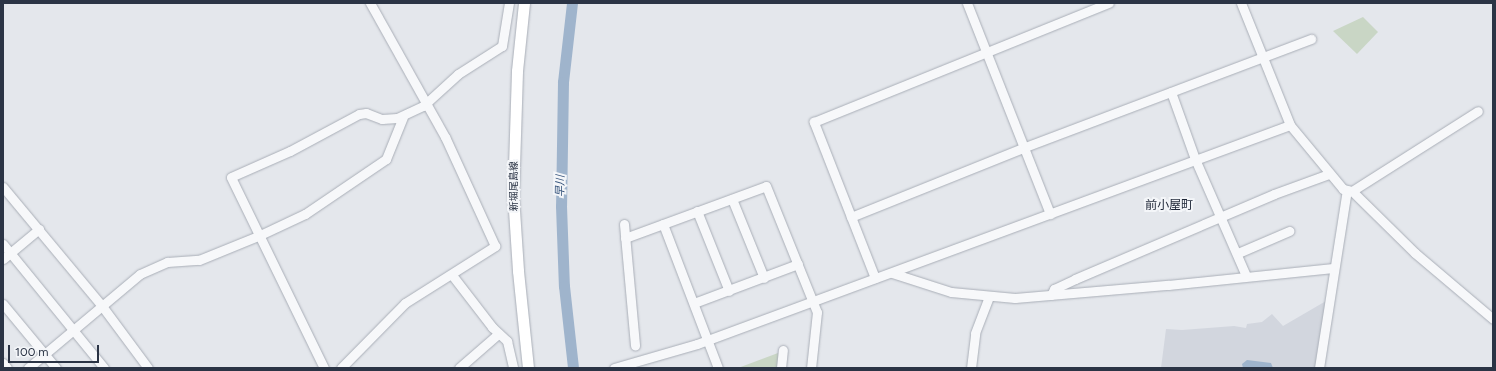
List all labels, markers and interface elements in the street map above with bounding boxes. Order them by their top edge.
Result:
street label: 新堀尾島線 [508,161,520,211]
water label: 早川 [554,175,568,197]
district label: 前小屋町 [1145,199,1193,213]
scale bar [10,337,101,363]
text: 100 m [15,345,49,359]

